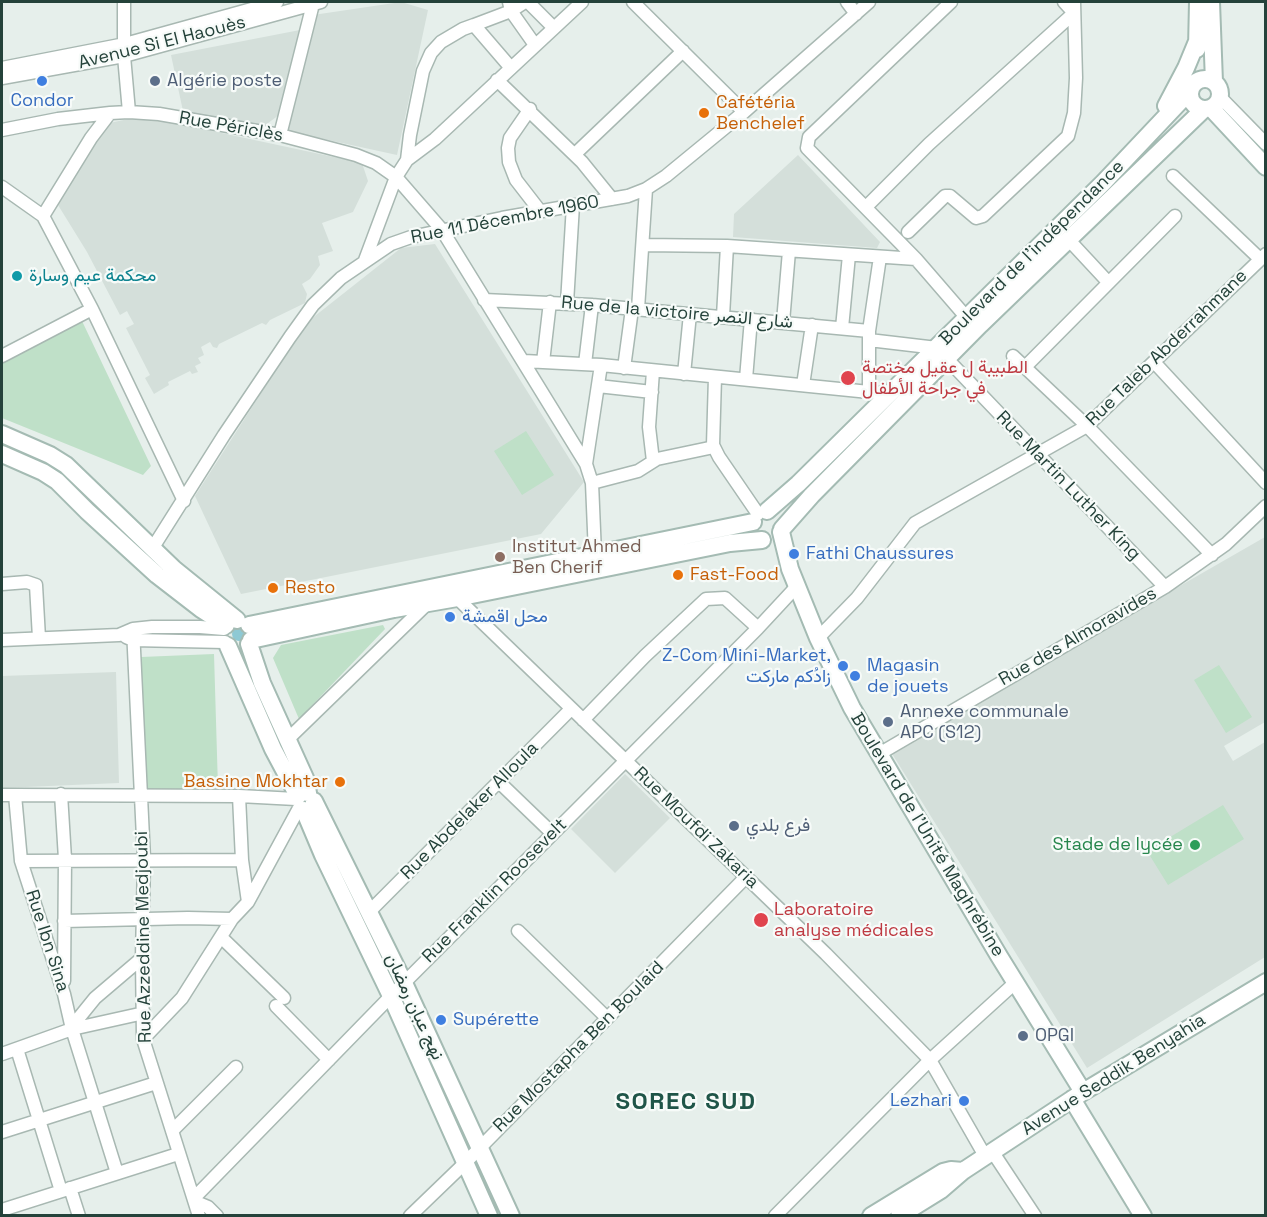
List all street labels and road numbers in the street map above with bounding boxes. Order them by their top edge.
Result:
street label: Avenue Si El Haouès [76,12,248,74]
street label: Rue Périclès [177,107,285,147]
street label: Boulevard de l'indépendance [935,156,1129,350]
street label: Rue 11 Décembre 1960 [409,191,601,249]
street label: Rue Taleb Abderrahmane [1082,265,1252,431]
street label: Rue de la victoire شارع النصر [560,292,794,334]
street label: Rue Martin Luther King [991,407,1145,565]
street label: Rue des Almoravides [995,583,1161,691]
street label: Boulevard de l'Unité Maghrébine [845,709,1009,961]
street label: Rue Abdelaker Alloula [397,738,543,884]
street label: Rue Moufdi Zakaria [629,763,763,893]
street label: Rue Franklin Roosevelt [418,814,572,968]
street label: Rue Azzeddine Medjoubi [131,831,157,1043]
street label: Rue Ibn Sina [20,887,74,995]
street label: نهج عبان رمضان [380,950,448,1064]
street label: Rue Mostapha Ben Boulaid [489,957,669,1137]
street label: Avenue Seddik Benyahia [1018,1010,1210,1140]

